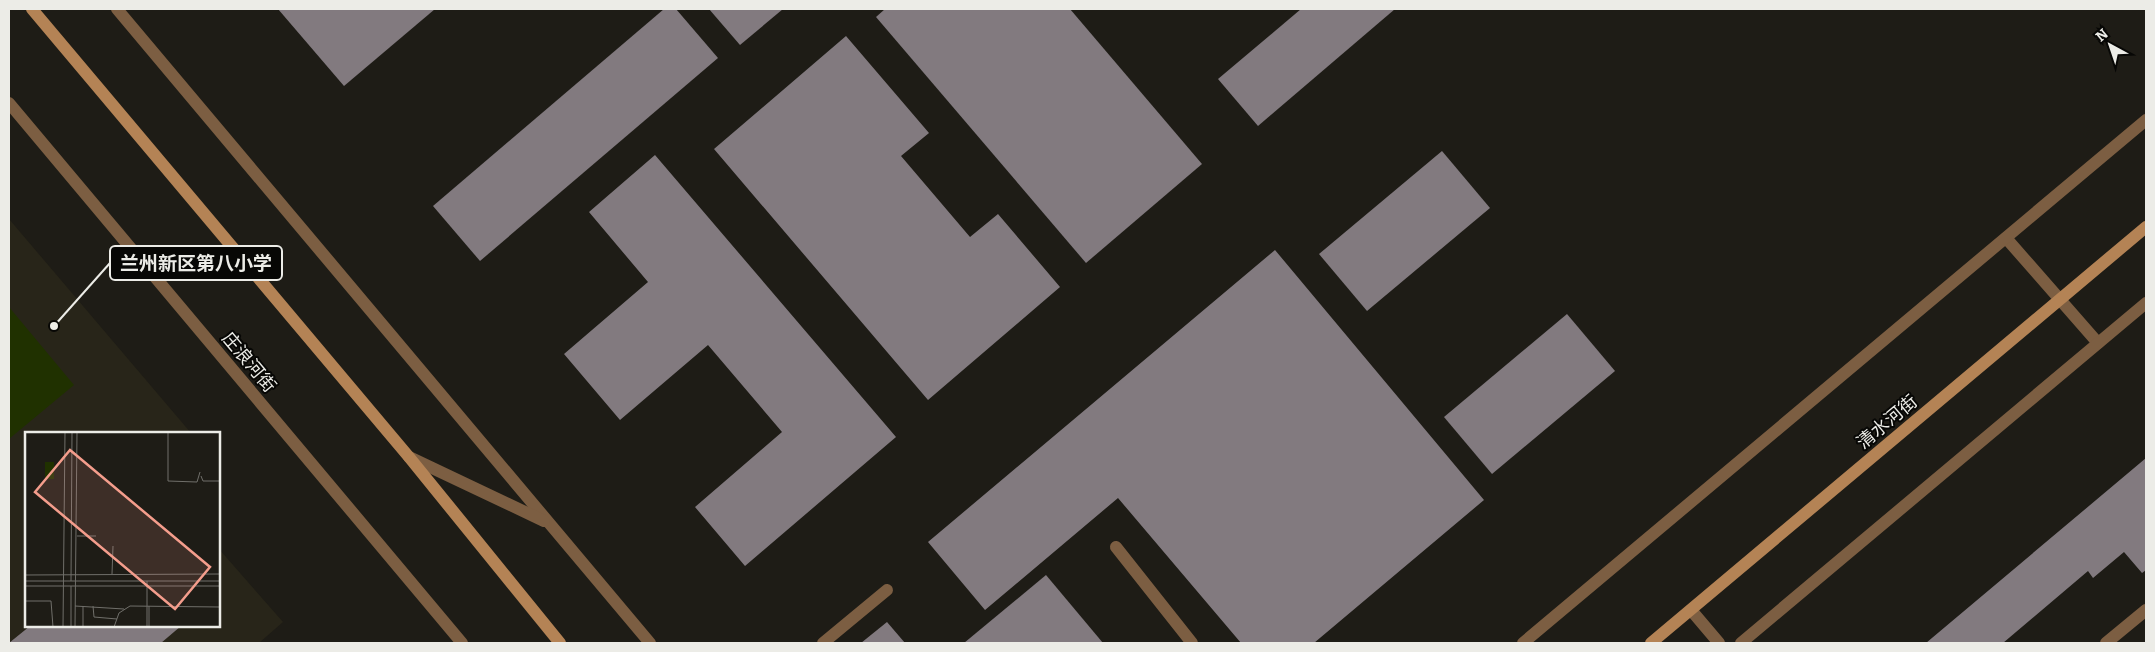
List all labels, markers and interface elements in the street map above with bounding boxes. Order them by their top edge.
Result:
north arrow [2085,20,2135,70]
text: N [2092,25,2112,45]
callout: 兰州新区第八小学 [110,246,282,280]
text: 兰州新区第八小学 [120,252,272,275]
street label: 庄浪河街 [217,327,281,397]
street label: 清水河街 [1852,390,1922,454]
inset map [25,432,220,627]

